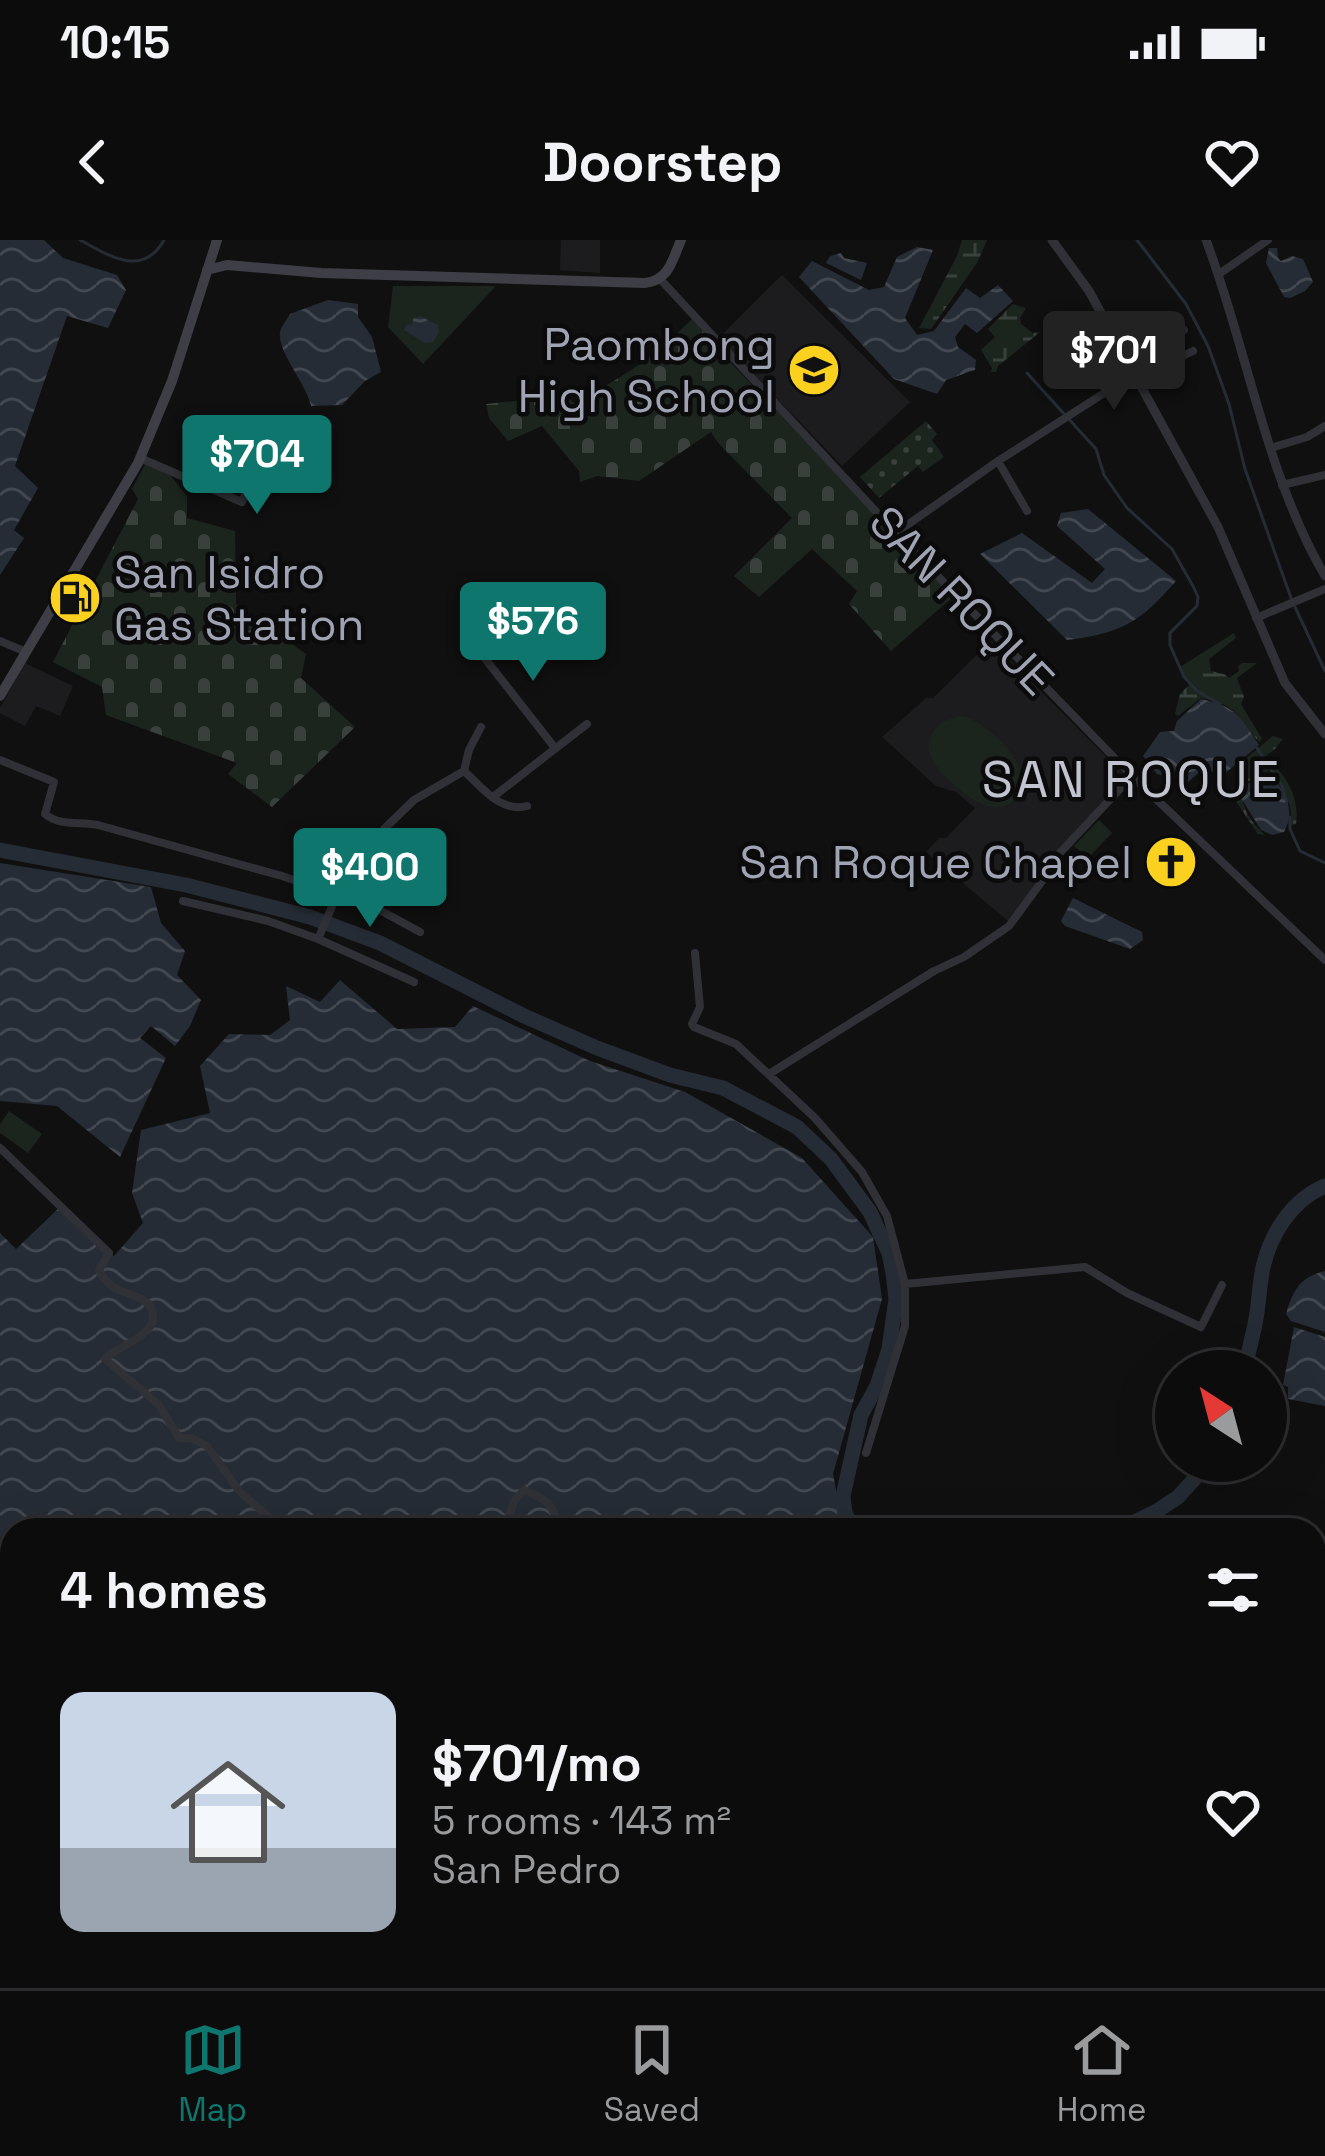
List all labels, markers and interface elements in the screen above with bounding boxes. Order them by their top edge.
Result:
text: 10:15 [60,14,170,71]
text: Doorstep [543,128,782,197]
icon: back [60,129,126,195]
icon: heart [1199,129,1265,195]
pin: $701 [1043,311,1185,413]
place label: Paombong High School [518,316,775,425]
text: $701 [1070,325,1158,374]
school or university icon: Paombong High School [786,342,842,398]
pin: $704 [186,415,328,517]
text: $704 [209,429,305,478]
street label: SAN ROQUE [857,494,1066,707]
place label: San Isidro Gas Station [114,544,364,653]
fuel station icon: San Isidro Gas Station [47,570,103,626]
pin: $576 [462,582,604,684]
text: $576 [487,596,579,645]
district label: SAN ROQUE [982,747,1282,812]
pin: $400 [299,828,441,930]
place label: San Roque Chapel [739,834,1132,891]
church icon: San Roque Chapel [1143,834,1199,890]
text: $400 [321,842,419,891]
north arrow [1155,1350,1287,1482]
map controls [1155,1350,1287,1482]
icon: filters [1200,1557,1266,1623]
text: 4 homes [60,1558,268,1623]
text: $701/mo [432,1731,642,1796]
icon: home [156,1740,300,1884]
icon: heart [1200,1779,1266,1845]
text: 5 rooms · 143 m² [432,1796,731,1845]
text: San Pedro [432,1845,621,1894]
tab: Map [178,2017,247,2131]
tab: Saved [604,2017,700,2131]
tab: Home [1057,2017,1147,2131]

